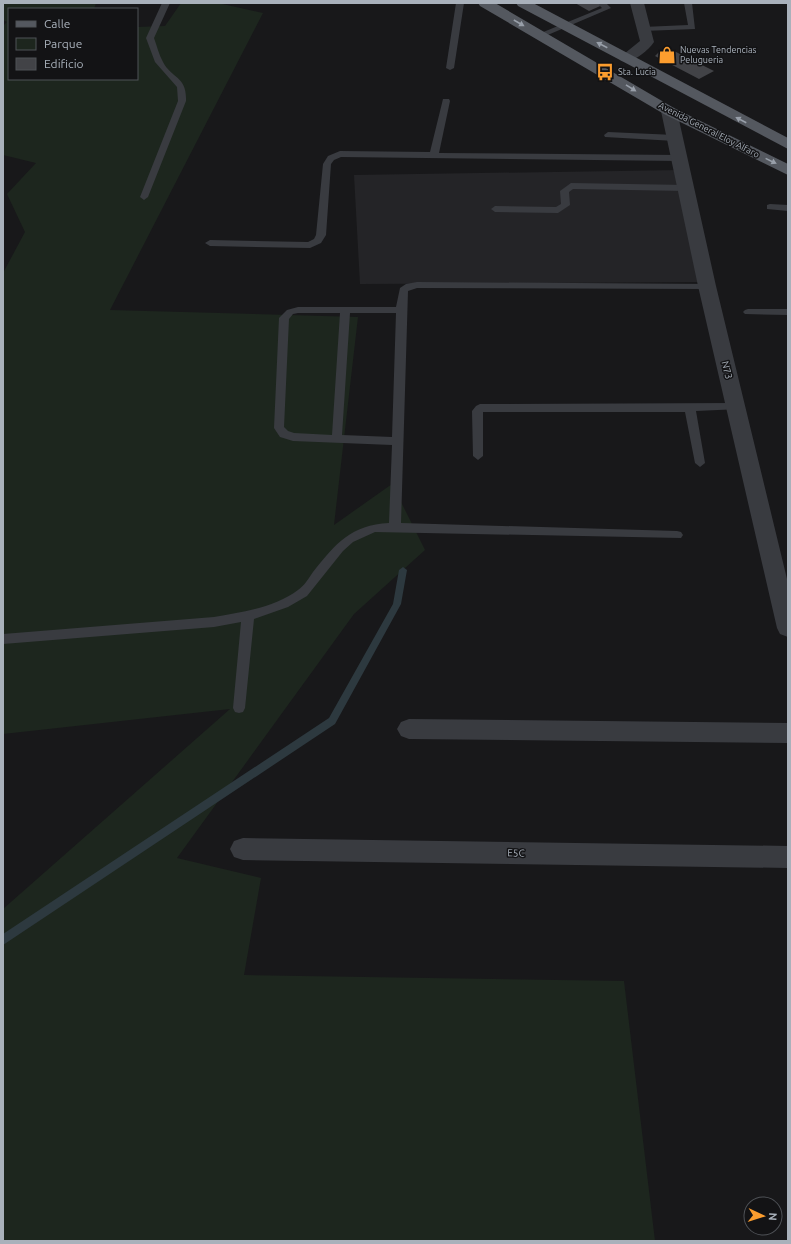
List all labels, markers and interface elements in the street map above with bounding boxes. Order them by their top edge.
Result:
legend [8,8,138,80]
text: Calle [44,17,70,30]
one-way arrow [513,19,525,26]
text: Parque [44,37,82,50]
one-way arrow [596,42,608,49]
shop icon: Nuevas Tendencias Pelugueria [657,45,677,65]
place label: Nuevas Tendencias Pelugueria [680,45,757,65]
text: Edificio [44,57,84,70]
bus stop icon: Sta. Lucia [595,62,615,82]
place label: Sta. Lucia [618,67,656,77]
one-way arrow [626,84,636,92]
street label: Avenida General Eloy Alfaro [657,100,761,160]
one-way arrow [735,117,747,123]
one-way arrow [765,158,777,164]
street label: N73 [719,360,735,380]
street label: E5C [507,847,525,859]
north arrow [743,1196,783,1236]
text: N [767,1212,779,1221]

